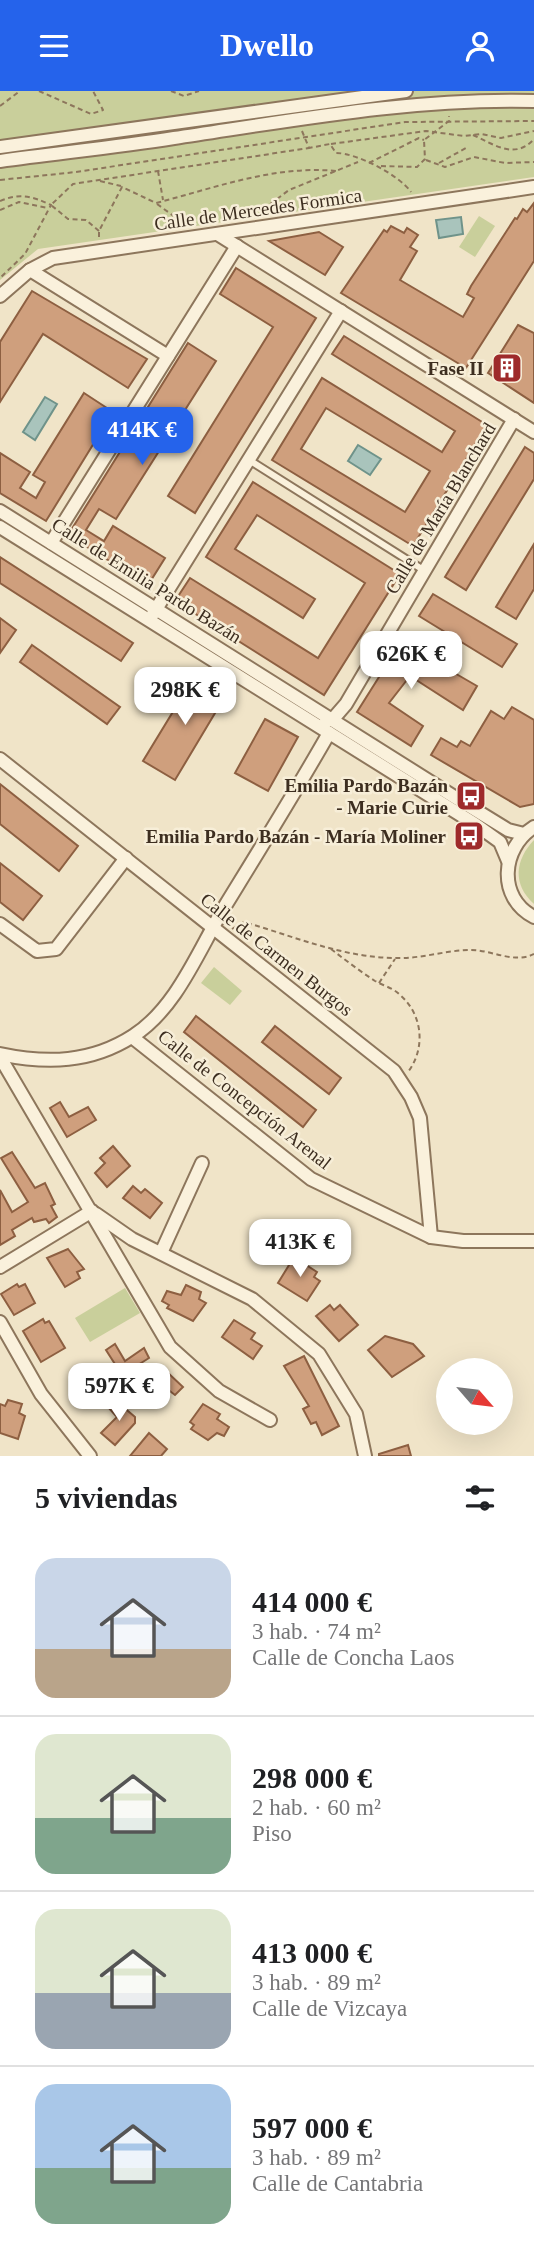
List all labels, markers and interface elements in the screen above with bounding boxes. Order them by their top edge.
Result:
icon: menu [35,27,73,65]
text: Dwello [220,27,314,63]
icon: person [461,27,499,65]
street label: Calle de Mercedes Formica [153,184,364,234]
building icon: Fase II [490,351,524,385]
place label: Fase II [428,358,484,379]
pin: 414K € [85,407,199,467]
text: 414K € [107,417,177,442]
street label: Calle de María Blanchard [381,419,500,598]
street label: Calle de Emilia Pardo Bazán [48,513,246,648]
pin: 626K € [354,631,468,691]
text: 626K € [376,641,446,666]
pin: 298K € [128,667,242,727]
text: 298K € [150,677,220,702]
place label: Emilia Pardo Bazán - Marie Curie [284,775,448,818]
bus stop icon: Emilia Pardo Bazán - Marie Curie [454,779,488,813]
bus stop icon: Emilia Pardo Bazán - María Moliner [452,819,486,853]
place label: Emilia Pardo Bazán - María Moliner [146,826,447,847]
street label: Calle de Carmen Burgos [197,889,357,1020]
street label: Calle de Concepción Arenal [154,1025,335,1173]
pin: 413K € [243,1219,357,1279]
text: 413K € [265,1229,335,1254]
north arrow [436,1358,513,1435]
map controls [436,1358,513,1435]
pin: 597K € [62,1363,176,1423]
text: 597K € [84,1373,154,1398]
icon: filters [461,1479,499,1517]
text: 5 viviendas [35,1481,178,1514]
text: 414 000 € [252,1585,372,1618]
icon: home [91,1586,175,1670]
text: 3 hab. · 74 m² [252,1619,381,1644]
text: Calle de Concha Laos [252,1645,454,1670]
text: 298 000 € [252,1761,372,1794]
icon: home [91,1762,175,1846]
text: 2 hab. · 60 m² [252,1795,381,1820]
text: Piso [252,1821,292,1846]
text: 413 000 € [252,1936,372,1969]
icon: home [91,1937,175,2021]
text: 3 hab. · 89 m² [252,1970,381,1995]
text: Calle de Vizcaya [252,1996,407,2021]
text: 597 000 € [252,2111,372,2144]
icon: home [91,2112,175,2196]
text: 3 hab. · 89 m² [252,2145,381,2170]
text: Calle de Cantabria [252,2171,423,2196]

